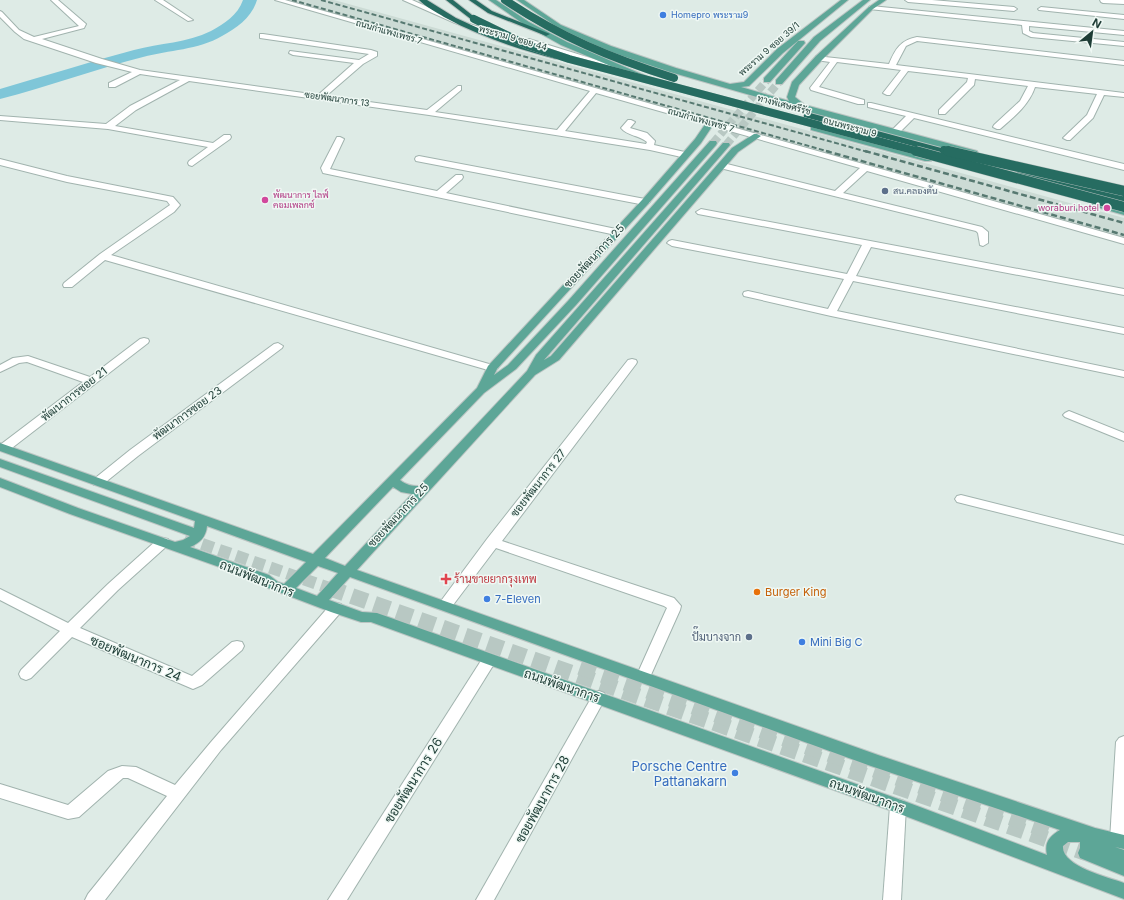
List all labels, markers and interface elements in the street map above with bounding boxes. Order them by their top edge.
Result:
place label: Homepro พระราม9 [671,9,749,20]
marker: Homepro พระราม9 [658,10,668,20]
north arrow [1072,12,1112,52]
text: N [1090,15,1104,31]
street label: ถนนกำแพงเพชร 7 [355,17,424,46]
street label: พระราม 9 ซอย 39/1 [736,19,801,78]
street label: พระราม 9 ซอย 44 [478,22,549,53]
street label: ซอยพัฒนาการ 13 [304,88,371,109]
street label: ทางพิเศษศรีรัช [756,92,813,117]
street label: ถนนกำแพงเพชร 7 [667,105,736,134]
street label: ถนนพระราม 9 [822,114,878,139]
place label: สน.คลองตัน [893,185,938,196]
marker: สน.คลองตัน [880,186,890,196]
place label: พัฒนาการ ไลฟ์ คอมเพลกซ์ [273,188,329,210]
marker: พัฒนาการ ไลฟ์ คอมเพลกซ์ [260,195,270,205]
place label: woraburi hotel [1038,202,1099,213]
marker: woraburi hotel [1102,203,1112,213]
street label: ซอยพัฒนาการ 25 [561,221,627,291]
street label: พัฒนาการซอย 21 [38,364,110,424]
street label: พัฒนาการซอย 23 [150,383,225,443]
street label: ซอยพัฒนาการ 27 [507,446,569,520]
street label: ซอยพัฒนาการ 25 [365,480,431,550]
street label: ถนนพัฒนาการ [217,556,297,600]
place label: ร้านขายยากรุงเทพ [454,572,537,588]
marker: ร้านขายยากรุงเทพ [441,574,451,584]
place label: Burger King [765,585,827,599]
marker: Burger King [752,587,762,597]
place label: 7-Eleven [495,592,541,606]
marker: 7-Eleven [482,594,492,604]
place label: ปั๊มบางจาก [692,626,741,644]
street label: ซอยพัฒนาการ 24 [88,632,184,684]
marker: ปั๊มบางจาก [744,632,754,642]
place label: Mini Big C [810,635,863,649]
marker: Mini Big C [797,637,807,647]
street label: ถนนพัฒนาการ [522,665,602,705]
street label: ซอยพัฒนาการ 26 [380,734,446,826]
street label: ซอยพัฒนาการ 28 [511,752,573,846]
place label: Porsche Centre Pattanakarn [632,758,727,789]
marker: Porsche Centre Pattanakarn [730,768,740,778]
street label: ถนนพัฒนาการ [827,774,907,816]

